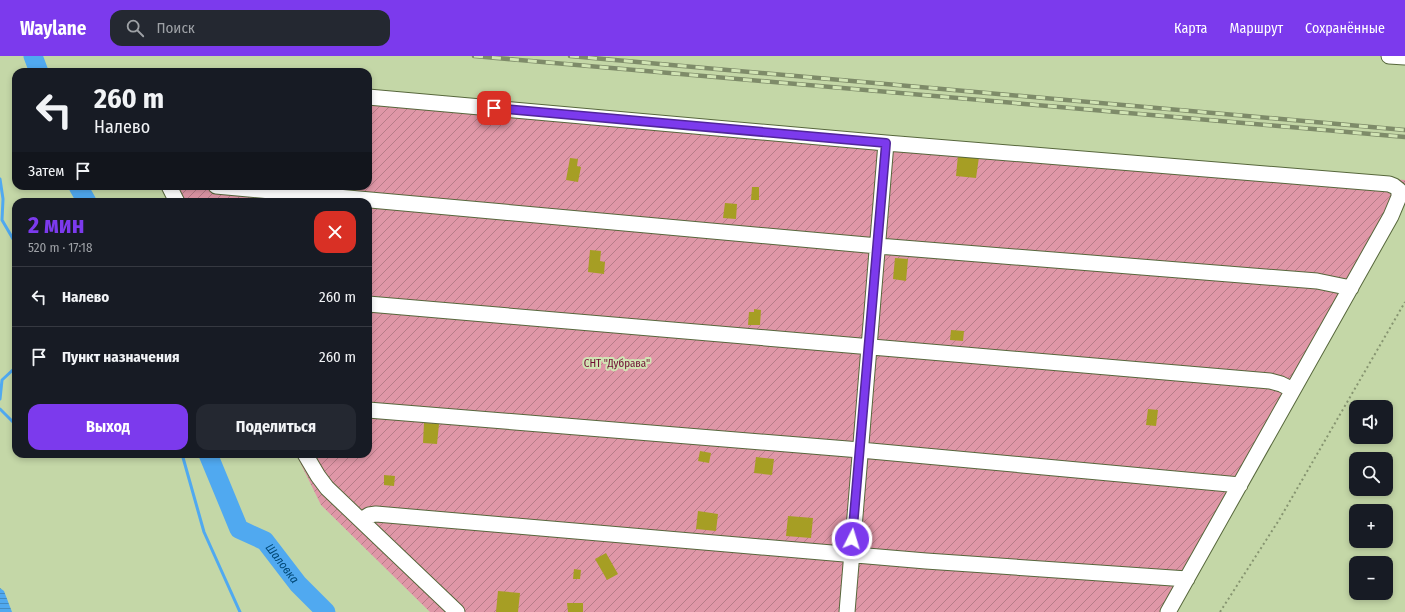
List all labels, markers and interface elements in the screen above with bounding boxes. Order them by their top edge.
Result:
search box [110,10,390,46]
text: Waylane [20,17,86,40]
icon: search [124,17,146,39]
text: Поиск [156,19,195,37]
text: Карта [1174,20,1207,37]
text: Маршрут [1229,20,1283,37]
text: Сохранённые [1305,20,1385,37]
text: 260 m [94,82,164,115]
icon: left [28,84,80,136]
pin [477,91,511,125]
icon: arrive [483,97,505,119]
text: Налево [94,116,150,138]
icon: arrive [72,160,94,182]
text: Затем [28,162,64,180]
text: 2 мин [28,211,84,239]
button: close [314,211,356,253]
text: 520 m · 17:18 [28,240,92,255]
icon: left [28,286,50,308]
text: Налево [62,288,109,306]
text: 260 m [319,288,356,306]
icon: arrive [28,346,50,368]
text: Пункт назначения [62,348,180,366]
text: 260 m [319,348,356,366]
park label: СНТ "Дубрава" [584,357,650,370]
map controls [1349,400,1393,600]
button: sound [1349,400,1393,444]
button: Выход [28,404,188,450]
button: Поделиться [196,404,356,450]
button: search [1349,452,1393,496]
button: + [1349,504,1393,548]
position arrow [831,518,873,560]
water label: Шаловка [263,541,302,586]
button: − [1349,556,1393,600]

